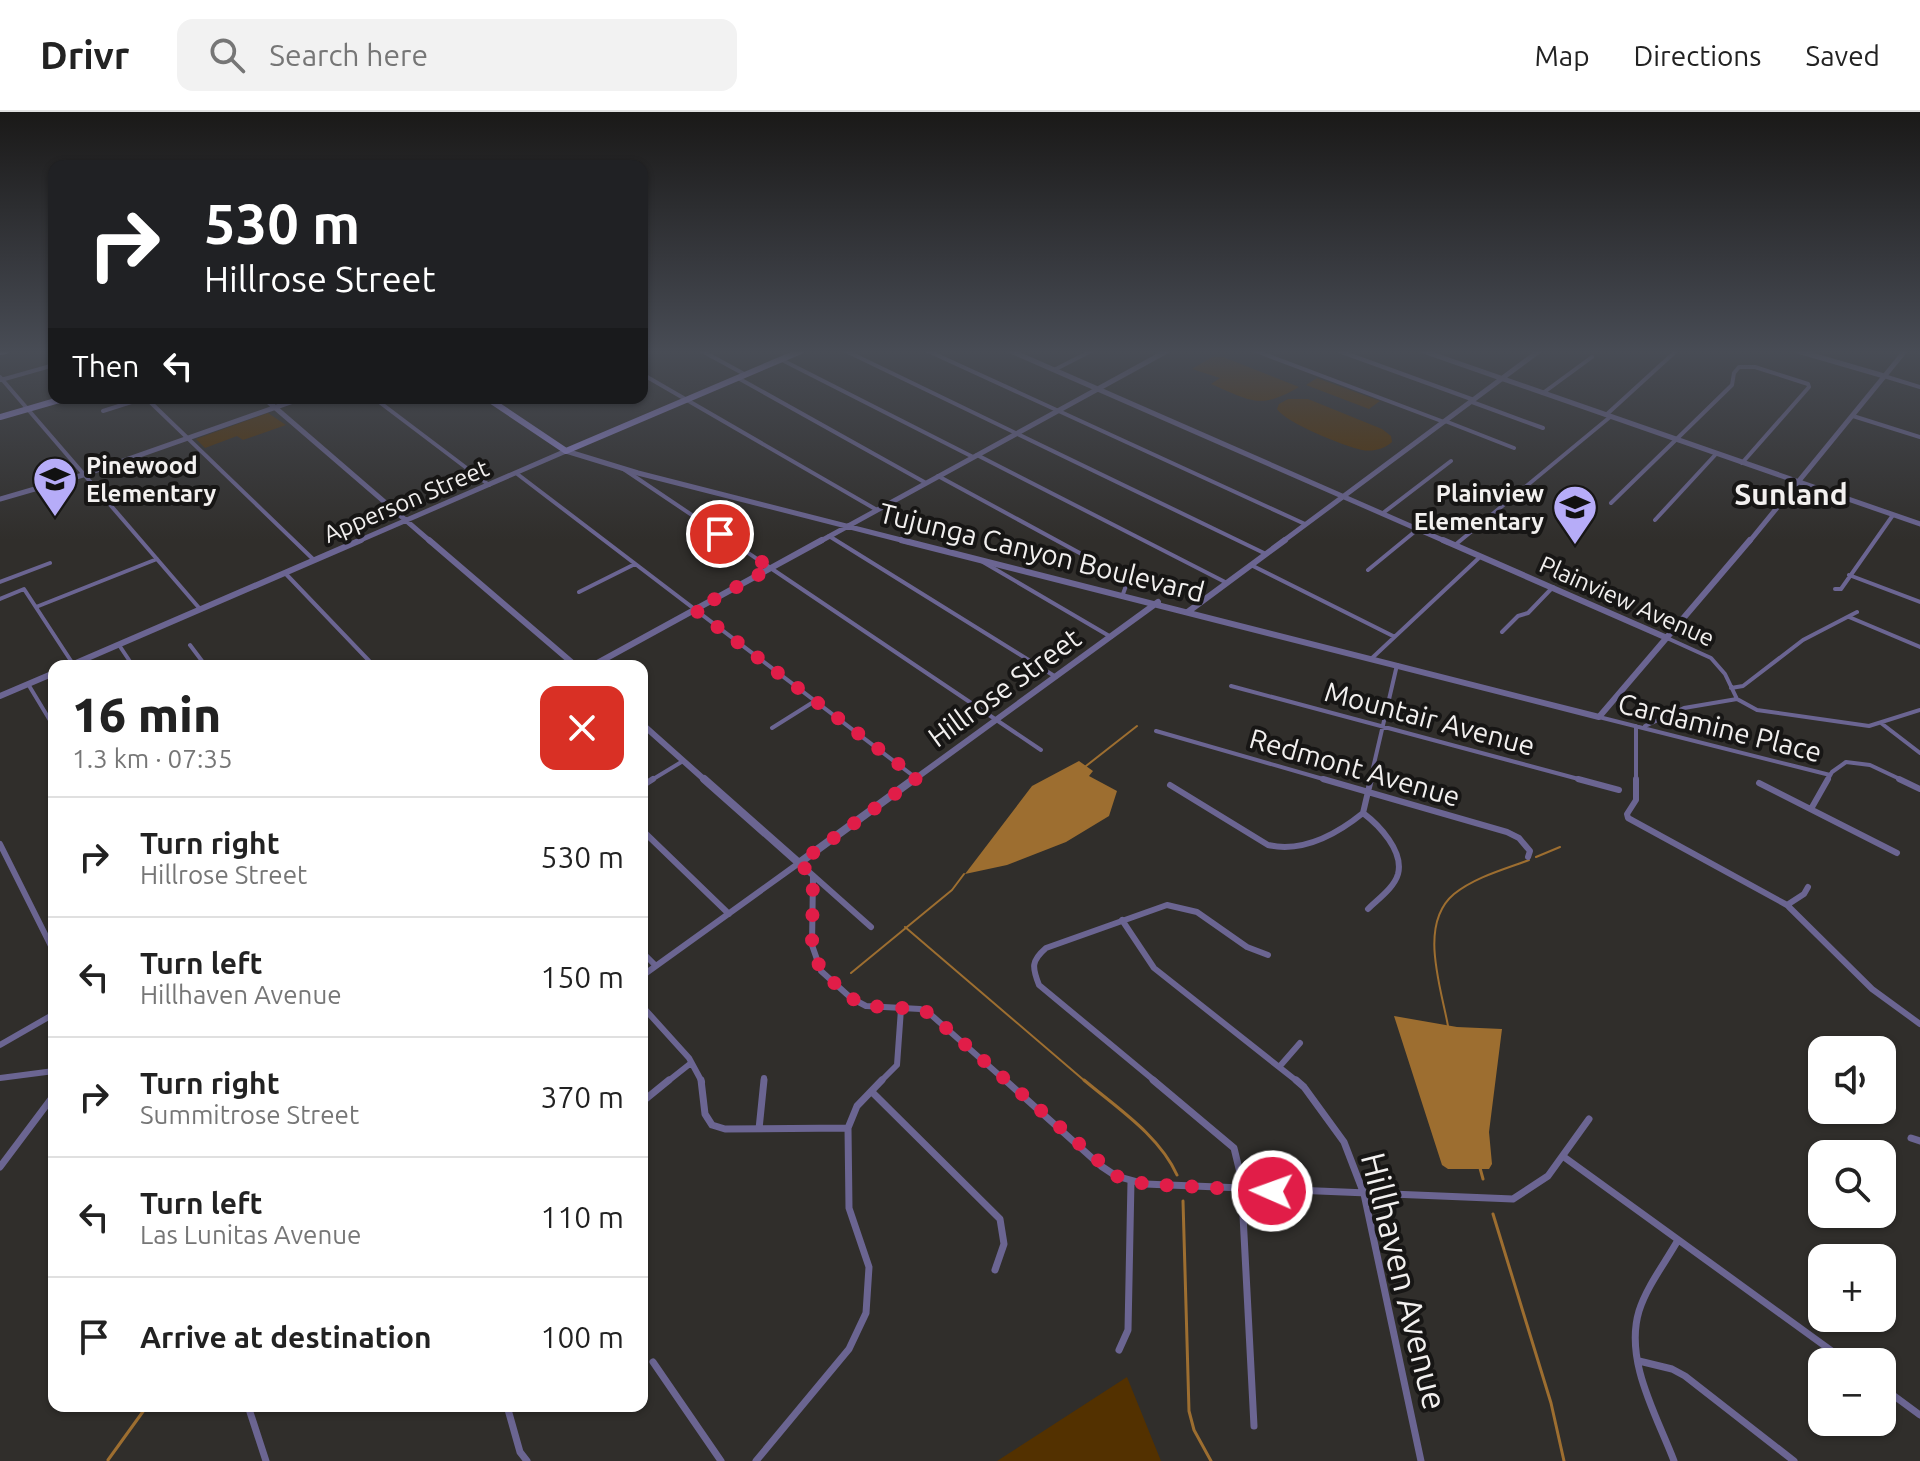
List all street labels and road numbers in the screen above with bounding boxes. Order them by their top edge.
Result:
street label: Apperson Street [319,454,493,548]
street label: Tujunga Canyon Boulevard [876,497,1208,607]
street label: Plainview Avenue [1536,550,1718,652]
street label: Hillrose Street [922,622,1086,752]
street label: Mountair Avenue [1322,675,1538,761]
street label: Cardamine Place [1615,687,1825,767]
street label: Redmont Avenue [1246,722,1464,812]
street label: Hillhaven Avenue [1355,1148,1455,1414]

